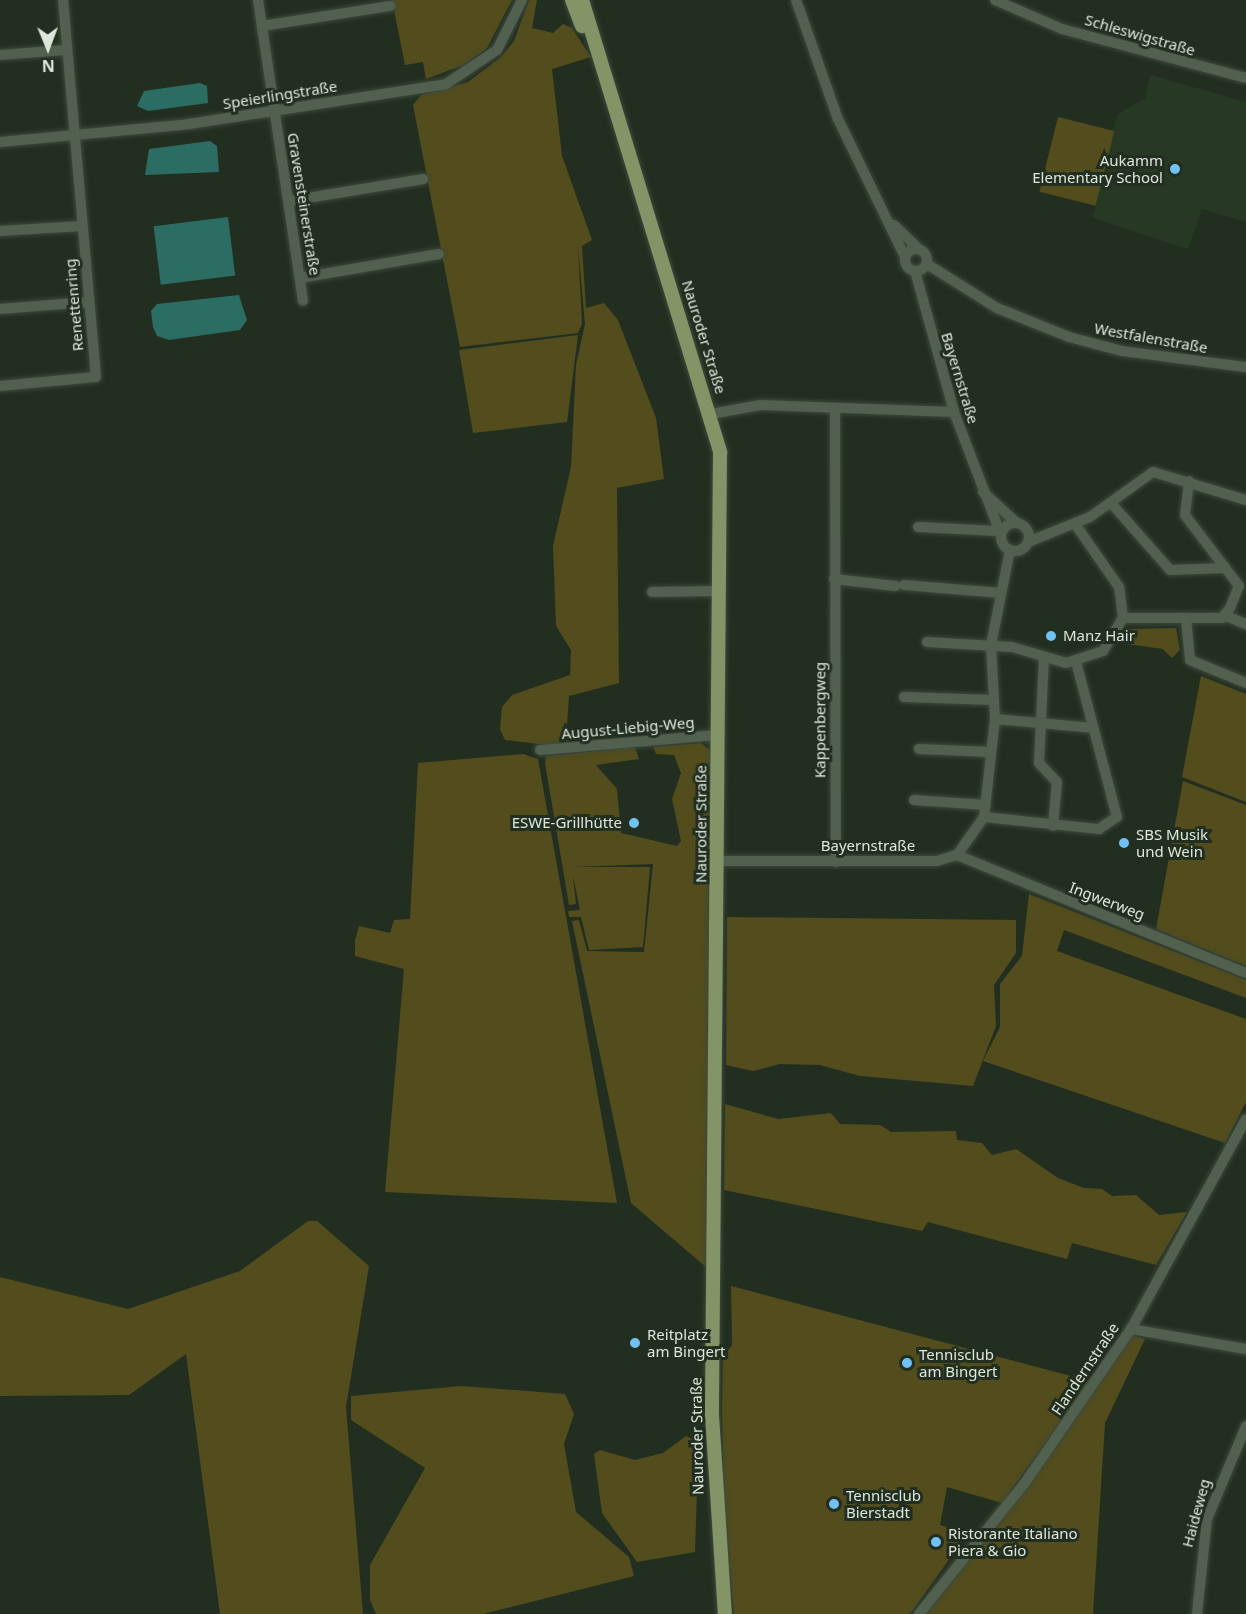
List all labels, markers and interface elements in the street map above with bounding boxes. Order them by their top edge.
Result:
street label: Schleswigstraße [1083,11,1197,59]
north arrow [18,18,78,78]
text: N [42,55,55,77]
street label: Speierlingstraße [222,77,338,113]
street label: Gravensteinerstraße [284,131,324,277]
place label: Aukamm Elementary School [1032,151,1163,186]
marker: Aukamm Elementary School [1168,162,1182,176]
street label: Renettenring [61,258,87,352]
street label: Nauroder Straße [678,278,730,396]
street label: Westfalenstraße [1093,319,1209,357]
street label: Bayernstraße [938,330,982,426]
place label: Manz Hair [1063,627,1135,645]
marker: Manz Hair [1044,629,1058,643]
street label: Kappenbergweg [811,662,829,778]
street label: August-Liebig-Weg [561,713,695,743]
street label: Nauroder Straße [692,765,710,883]
place label: ESWE-Grillhütte [512,814,622,832]
marker: ESWE-Grillhütte [627,816,641,830]
place label: SBS Musik und Wein [1136,825,1208,860]
marker: SBS Musik und Wein [1117,836,1131,850]
street label: Bayernstraße [821,837,915,855]
street label: Ingwerweg [1067,878,1147,924]
street label: Flandernstraße [1048,1319,1122,1419]
place label: Reitplatz am Bingert [647,1325,726,1360]
marker: Reitplatz am Bingert [628,1336,642,1350]
place label: Tennisclub am Bingert [919,1345,998,1380]
marker: Tennisclub am Bingert [900,1356,914,1370]
street label: Nauroder Straße [687,1377,707,1495]
street label: Haideweg [1178,1477,1214,1549]
place label: Tennisclub Bierstadt [846,1486,921,1521]
marker: Tennisclub Bierstadt [827,1497,841,1511]
place label: Ristorante Italiano Piera & Gio [948,1524,1078,1559]
marker: Ristorante Italiano Piera & Gio [929,1535,943,1549]

